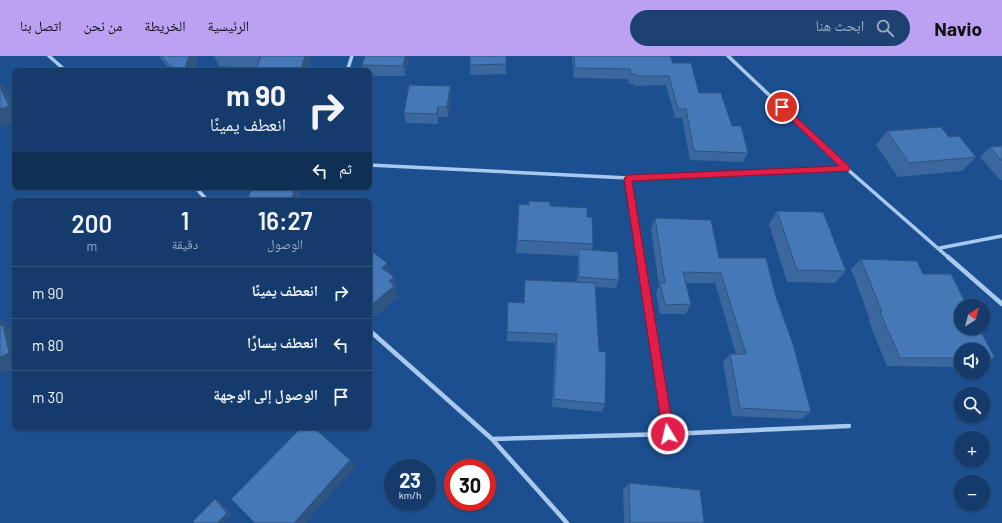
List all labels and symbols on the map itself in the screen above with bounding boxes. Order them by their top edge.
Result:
pin [765,90,799,124]
north arrow [954,299,990,335]
position arrow [647,413,689,455]
speed limit sign: 30 [444,459,496,511]

